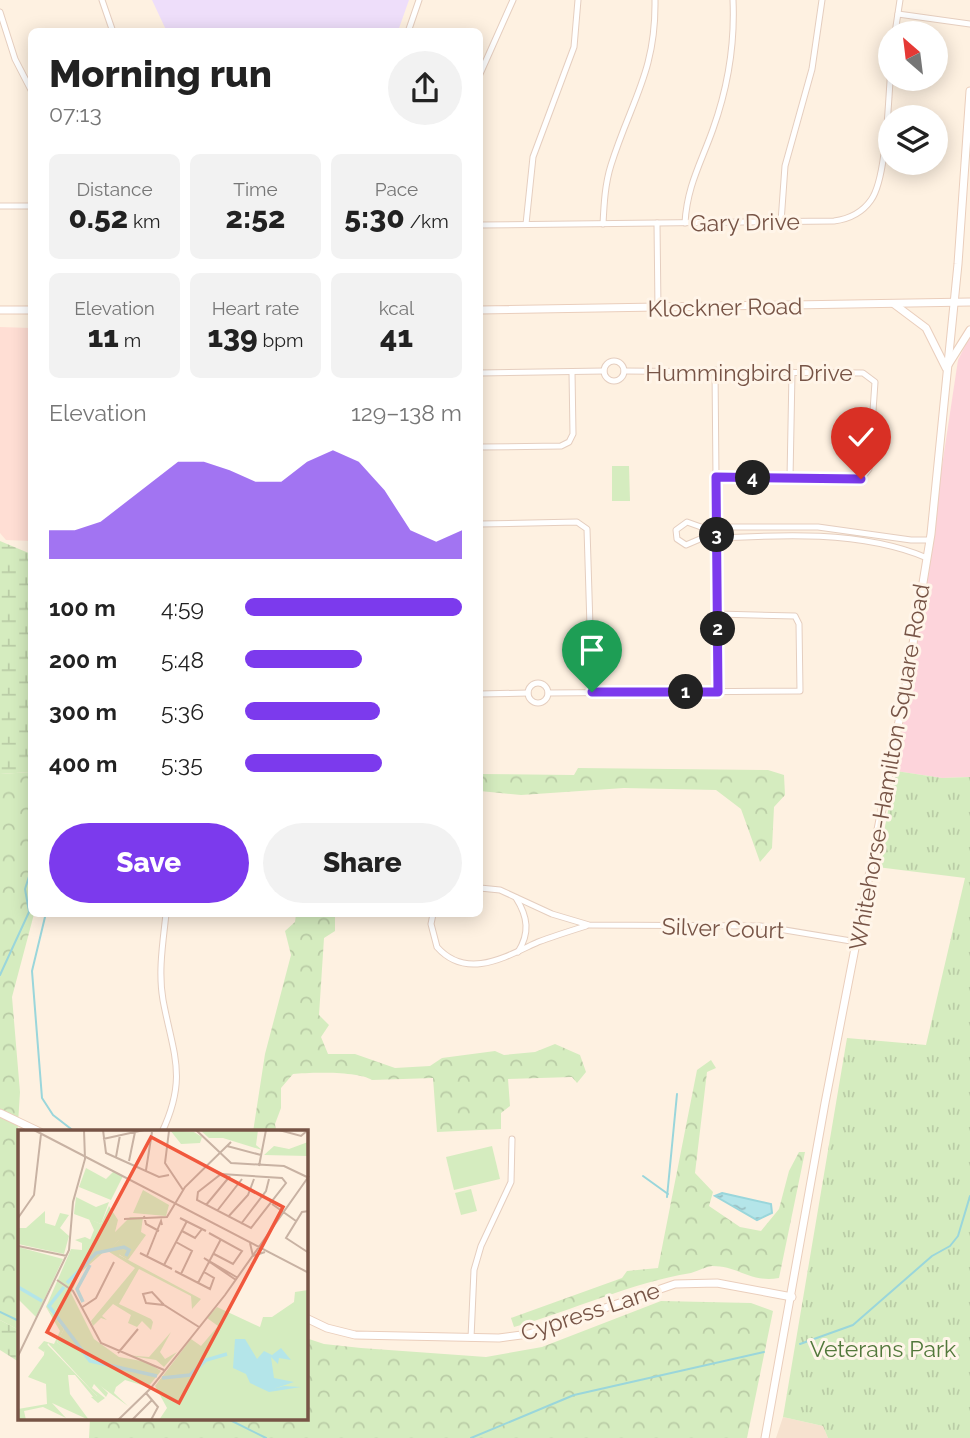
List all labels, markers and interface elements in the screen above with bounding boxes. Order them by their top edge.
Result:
north arrow [878,21,948,91]
map controls [878,21,948,175]
text: Morning run [49,51,272,96]
button: share [388,51,462,125]
text: 07:13 [49,100,102,127]
button: layers [878,105,948,175]
text: Distance [76,178,153,200]
text: Time [233,178,278,200]
text: Pace [375,178,418,200]
text: 0.52 [68,200,128,235]
text: 2:52 [226,200,285,235]
text: 5:30 [344,200,405,235]
street label: Gary Drive [690,208,800,236]
text: km [128,210,161,232]
text: /km [405,210,449,232]
street label: Klockner Road [647,292,803,322]
text: Elevation [74,297,155,319]
text: Heart rate [212,297,299,319]
text: kcal [379,297,414,319]
text: 11 [88,319,119,354]
text: 139 [207,319,258,354]
text: 41 [380,319,413,354]
text: m [119,329,141,351]
text: bpm [258,329,304,351]
street label: Hummingbird Drive [645,359,853,386]
text: Elevation [49,399,147,426]
text: 129–138 m [351,399,462,426]
pin [831,407,891,479]
icon: check [842,418,880,456]
pin: 4 [736,461,770,496]
text: 4 [747,466,758,488]
pin: 3 [700,518,734,552]
text: 3 [711,523,722,545]
street label: Whitehorse-Hamilton Square Road [843,582,935,952]
text: 100 m [49,594,116,621]
text: 4:59 [161,594,204,621]
pin: 2 [700,612,736,646]
text: 2 [712,617,723,639]
pin [562,620,622,692]
icon: arrive [573,631,611,669]
text: 200 m [49,646,117,673]
text: 5:48 [161,646,204,673]
pin: 1 [668,674,704,710]
text: 1 [681,680,690,702]
text: 300 m [49,698,117,725]
text: 5:36 [161,698,204,725]
text: 400 m [49,750,117,777]
text: 5:35 [161,750,203,777]
button: Save [49,823,249,903]
button: Share [263,823,462,903]
street label: Silver Court [661,912,785,944]
inset map [18,1130,308,1420]
street label: Cypress Lane [517,1276,663,1346]
park label: Veterans Park [810,1335,956,1362]

